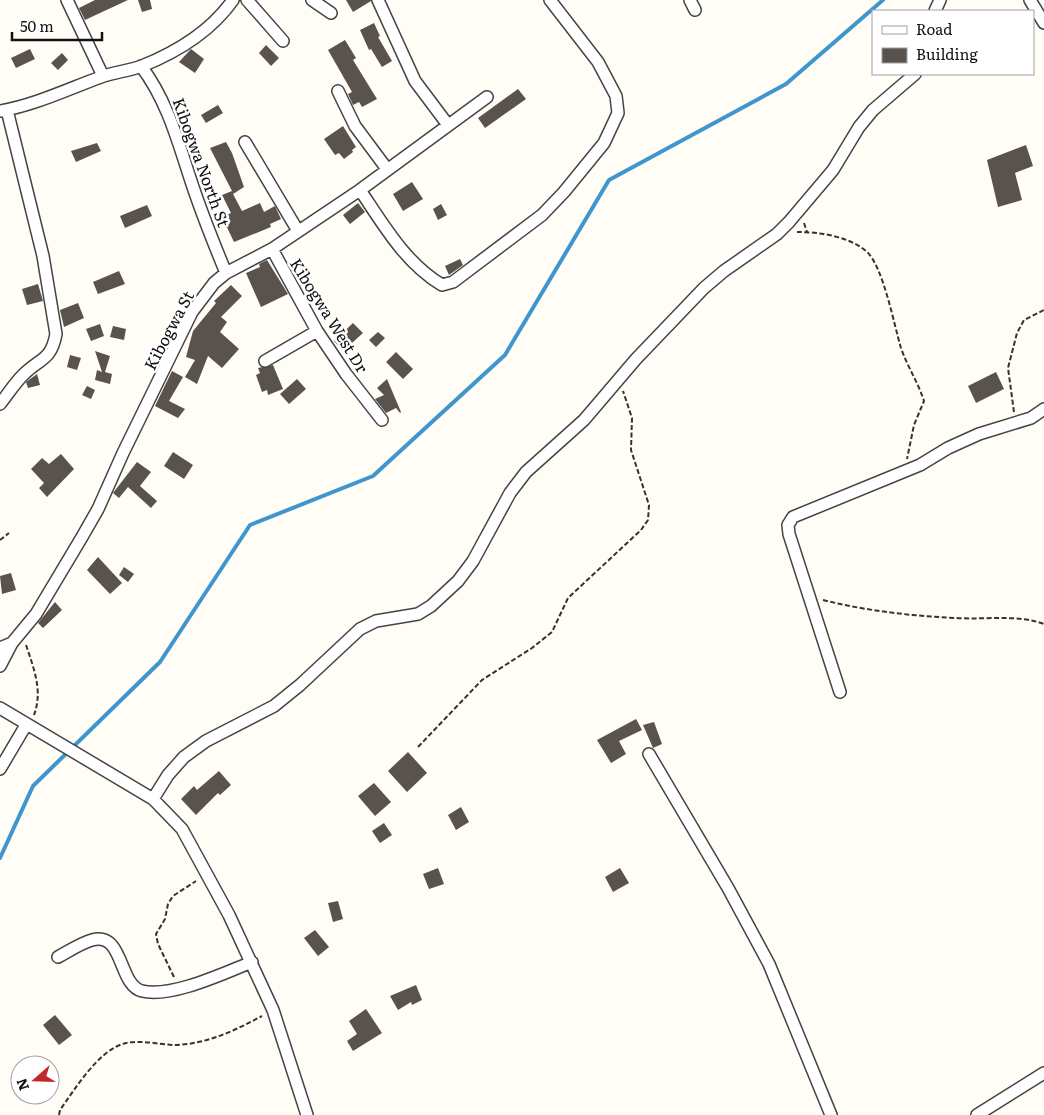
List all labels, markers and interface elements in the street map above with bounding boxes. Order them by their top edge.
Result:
scale bar [12,10,102,42]
legend [872,10,1034,75]
text: 50 m [20,14,54,37]
text: Road [916,17,952,40]
text: Building [916,42,978,65]
street label: Kibogwa North St [167,94,237,230]
street label: Kibogwa West Dr [285,253,375,377]
street label: Kibogwa St [137,286,199,374]
north arrow [10,1055,60,1105]
text: N [10,1076,33,1094]

